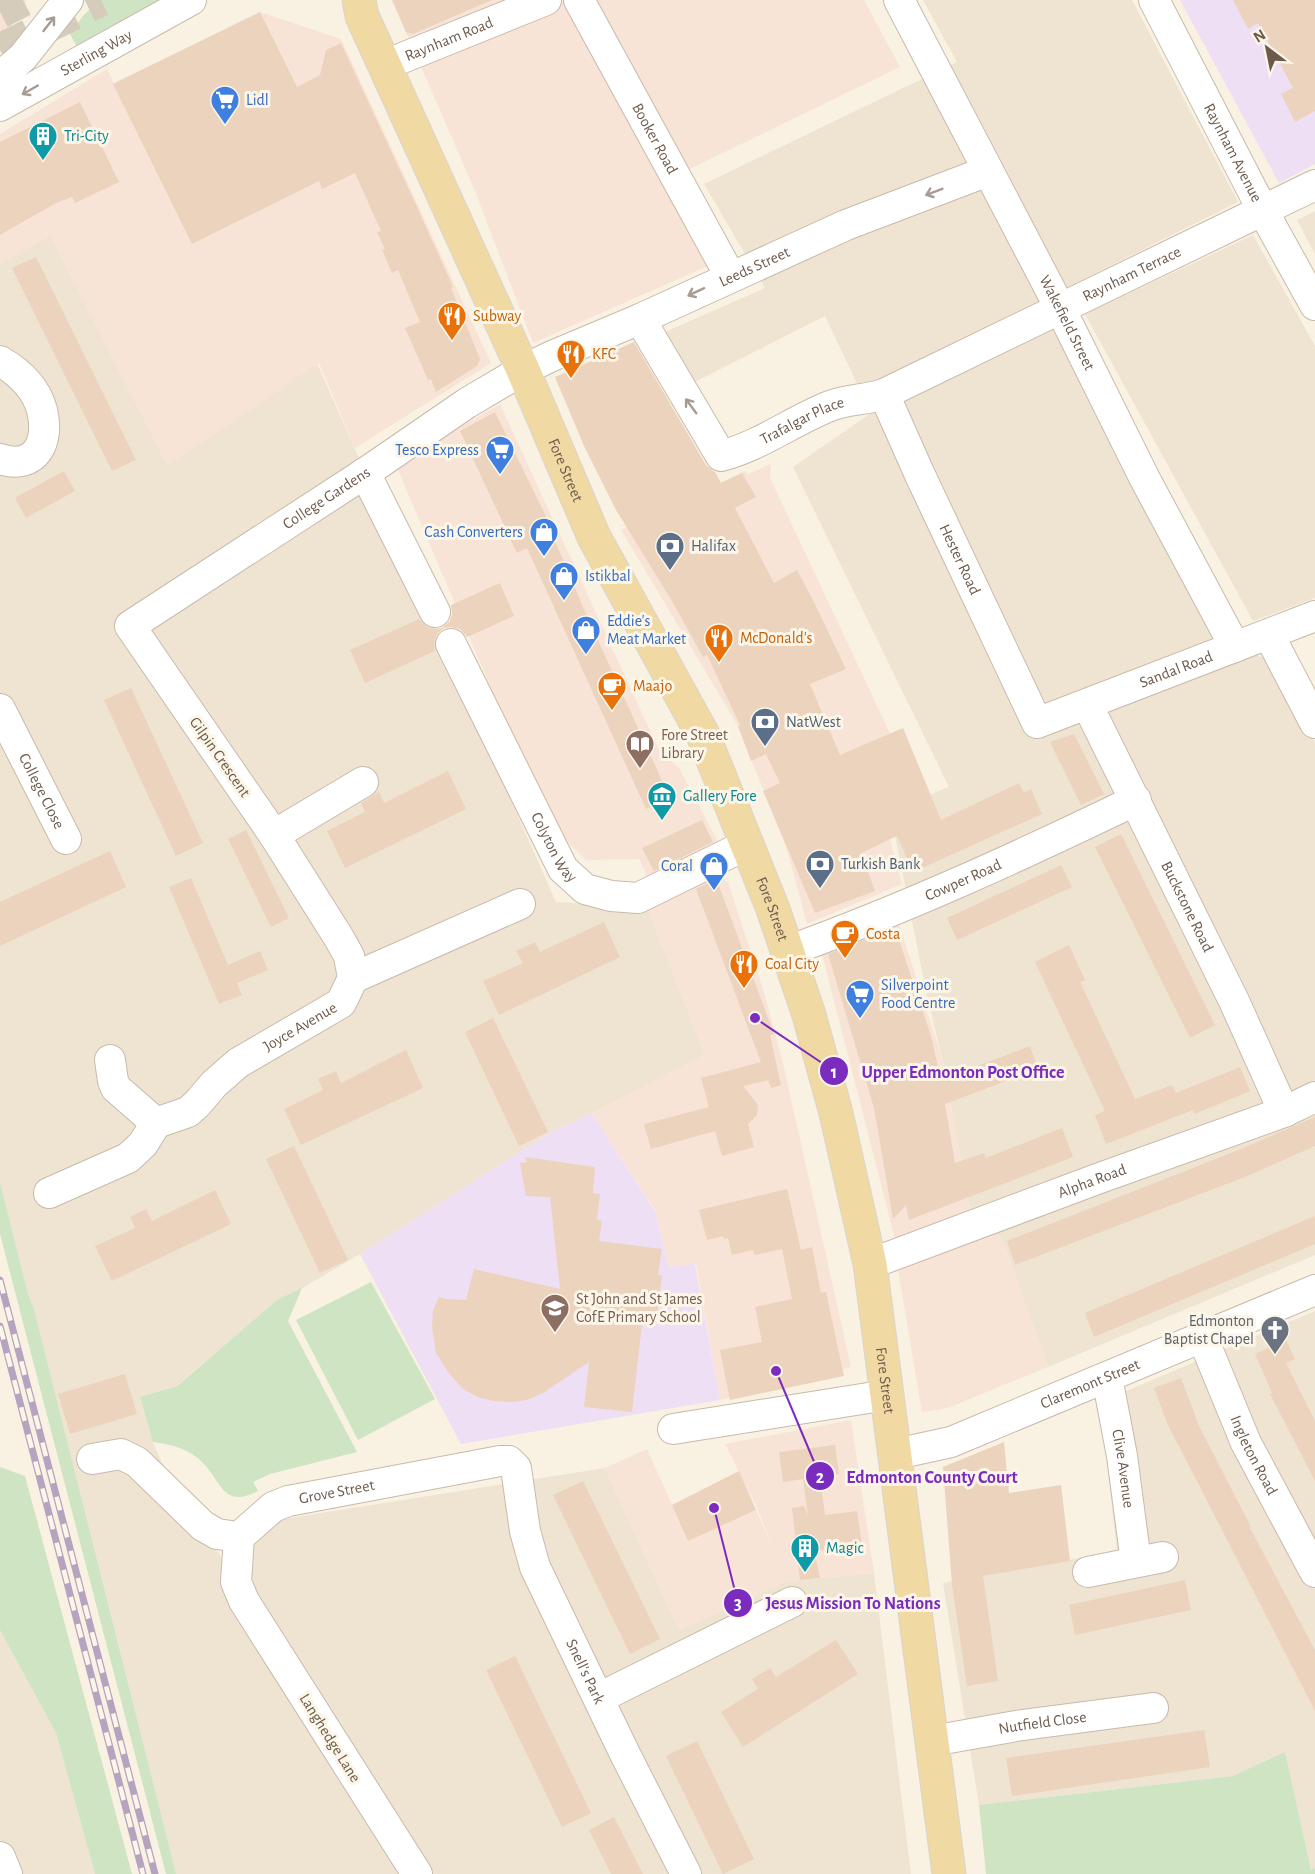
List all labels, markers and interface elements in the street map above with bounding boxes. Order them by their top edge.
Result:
street label: Raynham Road [403,14,495,64]
one-way arrow [42,16,55,32]
north arrow [1237,18,1297,78]
street label: Sterling Way [58,26,135,79]
text: N [1251,26,1269,46]
one-way arrow [22,84,39,96]
supermarket icon: Lidl [209,84,241,126]
place label: Lidl [246,92,269,108]
street label: Booker Road [629,100,681,177]
street label: Raynham Avenue [1201,101,1265,205]
building icon: Tri-City [27,120,59,162]
place label: Tri-City [64,128,109,145]
one-way arrow [925,187,943,198]
street label: Raynham Terrace [1080,243,1183,304]
street label: Leeds Street [717,244,792,290]
street label: Wakefield Street [1036,273,1098,373]
one-way arrow [688,287,706,299]
restaurant icon: Subway [436,300,468,342]
place label: Subway [473,308,521,325]
restaurant icon: KFC [555,338,587,380]
place label: KFC [592,346,616,362]
street label: Trafalgar Place [758,394,846,448]
one-way arrow [685,398,697,414]
supermarket icon: Tesco Express [484,434,516,476]
street label: Fore Street [545,436,586,504]
place label: Tesco Express [395,442,479,458]
street label: College Gardens [280,464,373,532]
shop icon: Cash Converters [528,516,560,558]
street label: Hester Road [936,522,983,597]
place label: Cash Converters [424,524,523,540]
bank icon: Halifax [654,530,686,572]
place label: Halifax [691,538,736,554]
shop icon: Istikbal [548,560,580,602]
place label: Istikbal [585,568,631,584]
place label: Eddie's Meat Market [607,613,686,647]
shop icon: Eddie's Meat Market [570,614,602,656]
restaurant icon: McDonald's [703,622,735,664]
place label: McDonald's [740,630,813,646]
street label: Sandal Road [1137,648,1215,691]
cafe icon: Maajo [596,670,628,712]
place label: Maajo [633,678,672,695]
bank icon: NatWest [749,706,781,748]
street label: Gilpin Crescent [187,714,253,800]
place label: NatWest [786,714,841,730]
place label: Fore Street Library [661,727,728,762]
library icon: Fore Street Library [624,728,656,770]
street label: College Close [16,751,67,831]
museum icon: Gallery Fore [646,780,678,822]
place label: Gallery Fore [683,788,757,805]
street label: Colyton Way [528,810,580,886]
bank icon: Turkish Bank [804,848,836,890]
shop icon: Coral [698,850,730,892]
place label: Turkish Bank [841,856,921,872]
street label: Cowper Road [923,856,1004,904]
place label: Coral [661,858,693,874]
street label: Buckstone Road [1158,859,1216,954]
street label: Fore Street [753,875,791,943]
cafe icon: Costa [829,918,861,960]
place label: Costa [866,926,900,942]
restaurant icon: Coal City [728,948,760,990]
place label: Coal City [765,956,819,973]
place label: Silverpoint Food Centre [881,977,955,1011]
supermarket icon: Silverpoint Food Centre [844,978,876,1020]
street label: Joyce Avenue [261,999,340,1054]
callout: Upper Edmonton Post Office [819,1053,1076,1089]
text: 1 [831,1064,837,1082]
text: Upper Edmonton Post Office [861,1064,1065,1082]
street label: Alpha Road [1056,1161,1128,1201]
place label: St John and St James CofE Primary School [576,1291,703,1326]
school or university icon: St John and St James CofE Primary School [539,1292,571,1334]
place label: Edmonton Baptist Chapel [1164,1313,1254,1347]
church icon: Edmonton Baptist Chapel [1259,1314,1291,1356]
street label: Fore Street [873,1346,897,1415]
street label: Claremont Street [1038,1356,1142,1412]
street label: Ingleton Road [1228,1413,1280,1498]
street label: Clive Avenue [1109,1428,1137,1509]
callout: Edmonton County Court [805,1458,1030,1494]
text: 2 [816,1469,825,1487]
text: Edmonton County Court [846,1469,1018,1487]
street label: Grove Street [298,1477,376,1507]
building icon: Magic [789,1532,821,1574]
place label: Magic [826,1540,864,1556]
callout: Jesus Mission To Nations [723,1585,952,1621]
text: 3 [734,1595,742,1613]
text: Jesus Mission To Nations [765,1595,941,1613]
street label: Snell's Park [563,1637,608,1707]
street label: Langhedge Lane [296,1691,364,1785]
street label: Nutfield Close [997,1709,1087,1737]

